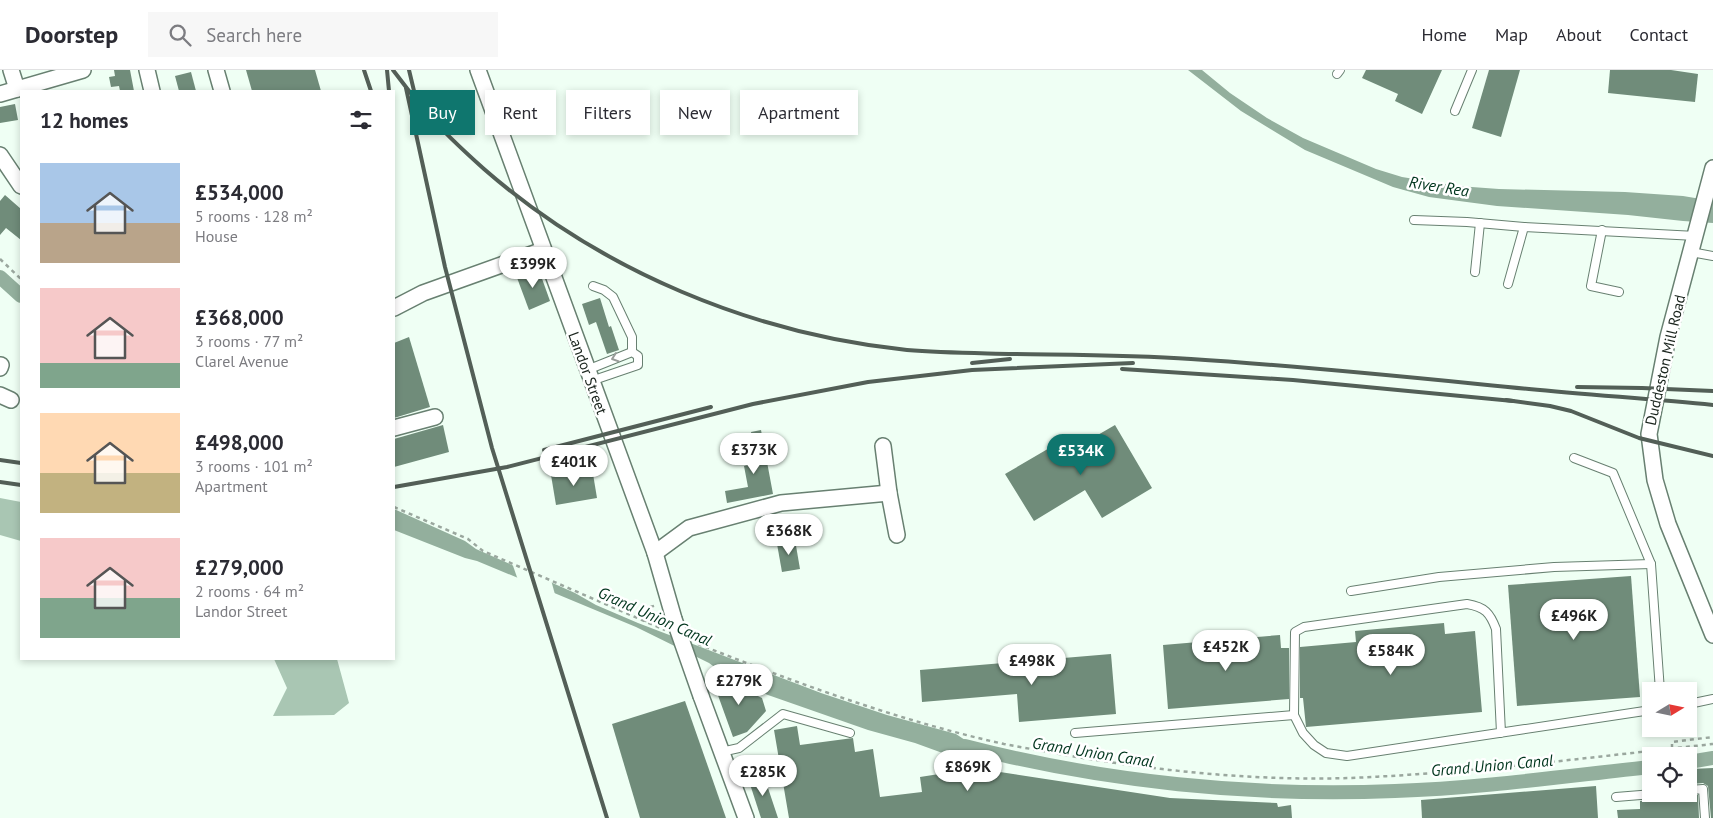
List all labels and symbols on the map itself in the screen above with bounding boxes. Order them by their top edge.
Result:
water label: River Rea [1408,171,1471,201]
pin: £399K [498,246,568,289]
street label: Duddeston Mill Road [1641,293,1689,427]
street label: Landor Street [564,329,612,417]
one-way arrow [611,352,620,362]
pin: £373K [719,432,789,475]
pin: £534K [1046,434,1116,476]
pin: £401K [539,444,609,487]
pin: £368K [754,514,824,556]
water label: Grand Union Canal [595,582,716,650]
pin: £496K [1539,598,1609,641]
pin: £452K [1191,630,1261,672]
pin: £584K [1356,634,1426,676]
pin: £498K [997,644,1067,686]
pin: £279K [704,664,774,706]
north arrow [1642,682,1698,738]
water label: Grand Union Canal [1031,733,1156,772]
pin: £869K [933,750,1003,792]
water label: Grand Union Canal [1430,750,1555,780]
pin: £285K [728,754,798,797]

